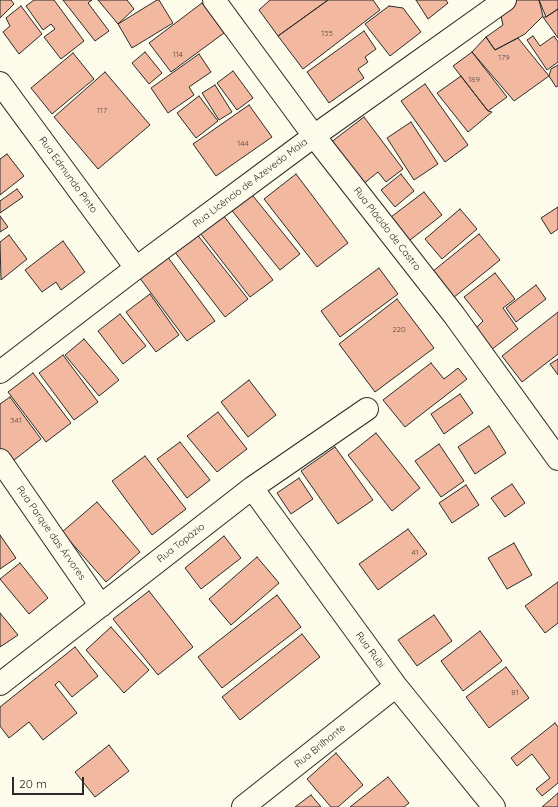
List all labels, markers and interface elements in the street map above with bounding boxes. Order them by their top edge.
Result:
house number: 135 [321,29,333,39]
house number: 114 [173,50,183,60]
house number: 179 [498,53,510,63]
house number: 189 [468,75,480,85]
house number: 117 [97,106,107,116]
street label: Rua Edmundo Pinto [36,134,100,216]
street label: Rua Licêncio de Azevedo Maia [190,136,310,230]
house number: 144 [237,139,249,149]
street label: Rua Plácido de Castro [351,185,423,273]
house number: 220 [392,325,406,335]
house number: 341 [10,416,22,426]
street label: Rua Parque das Árvores [14,484,88,582]
street label: Rua Topázio [155,521,207,565]
house number: 41 [411,548,419,558]
street label: Rua Rubi [353,630,387,670]
house number: 81 [511,688,519,698]
street label: Rua Brilhante [292,722,348,770]
scale bar [14,769,86,795]
text: 20 m [19,776,47,791]

